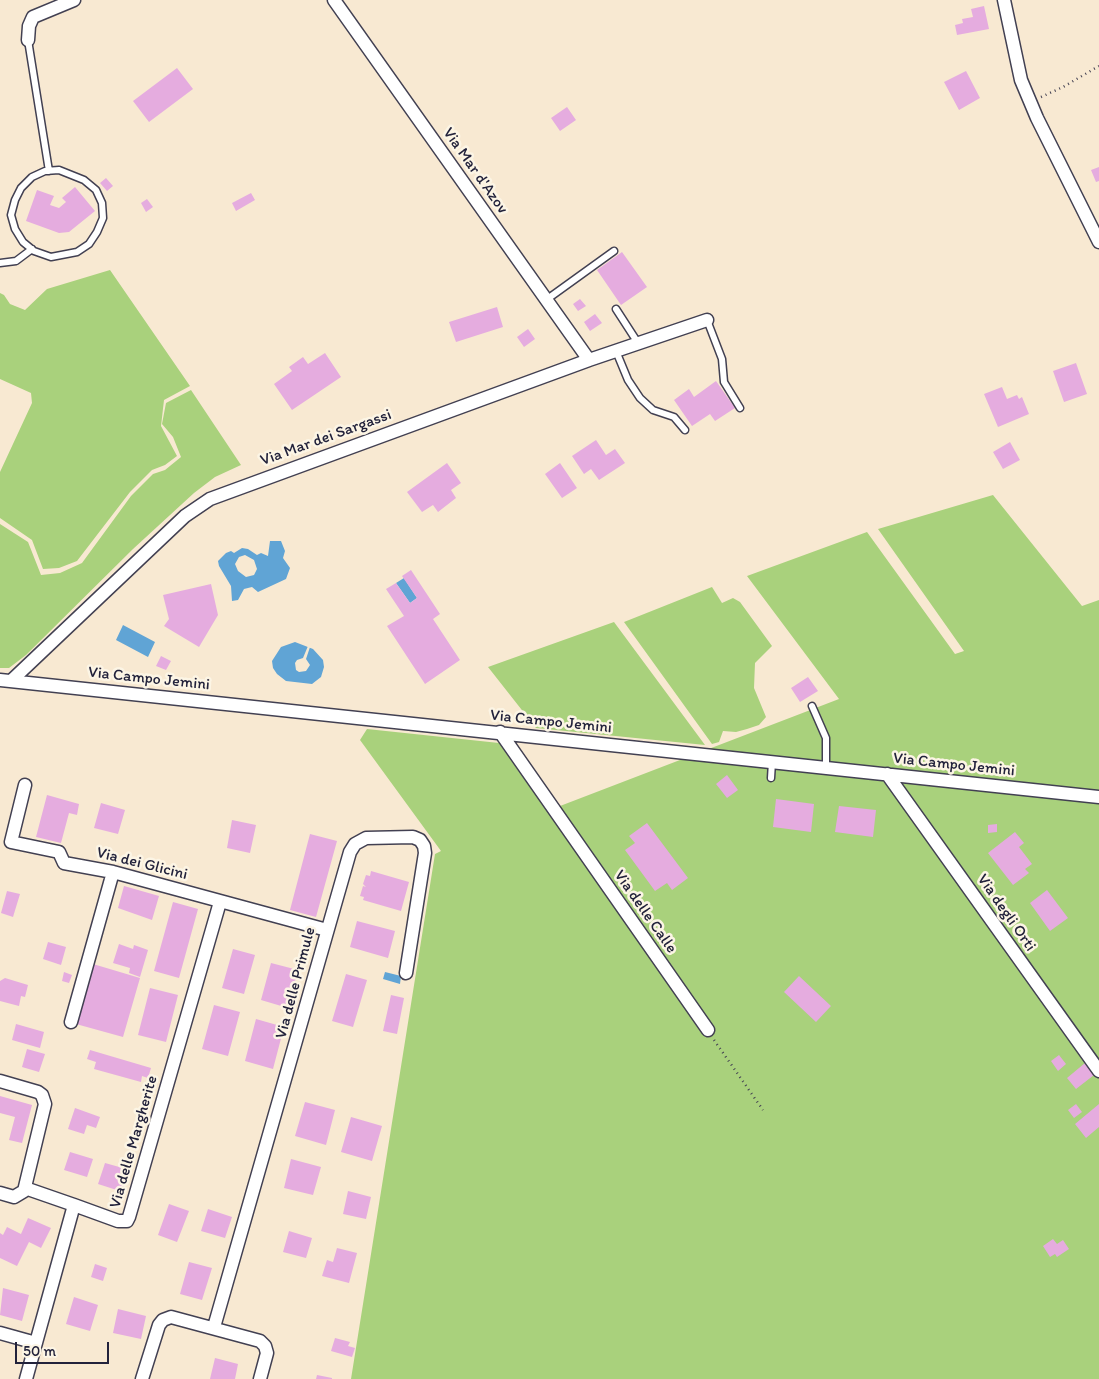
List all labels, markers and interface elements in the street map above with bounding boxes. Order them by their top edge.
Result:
street label: Via Mar d'Azov [438,124,512,218]
street label: Via Mar dei Sargassi [258,405,394,471]
street label: Via Campo Jemini [87,663,211,695]
street label: Via Campo Jemini [489,706,613,738]
street label: Via Campo Jemini [892,749,1016,781]
street label: Via dei Glicini [94,843,190,885]
street label: Via delle Calle [609,867,681,957]
street label: Via degli Orti [972,871,1040,955]
street label: Via delle Primule [272,925,320,1041]
street label: Via delle Margherite [106,1073,162,1211]
scale bar [18,1332,111,1364]
text: 50 m [23,1342,56,1360]

